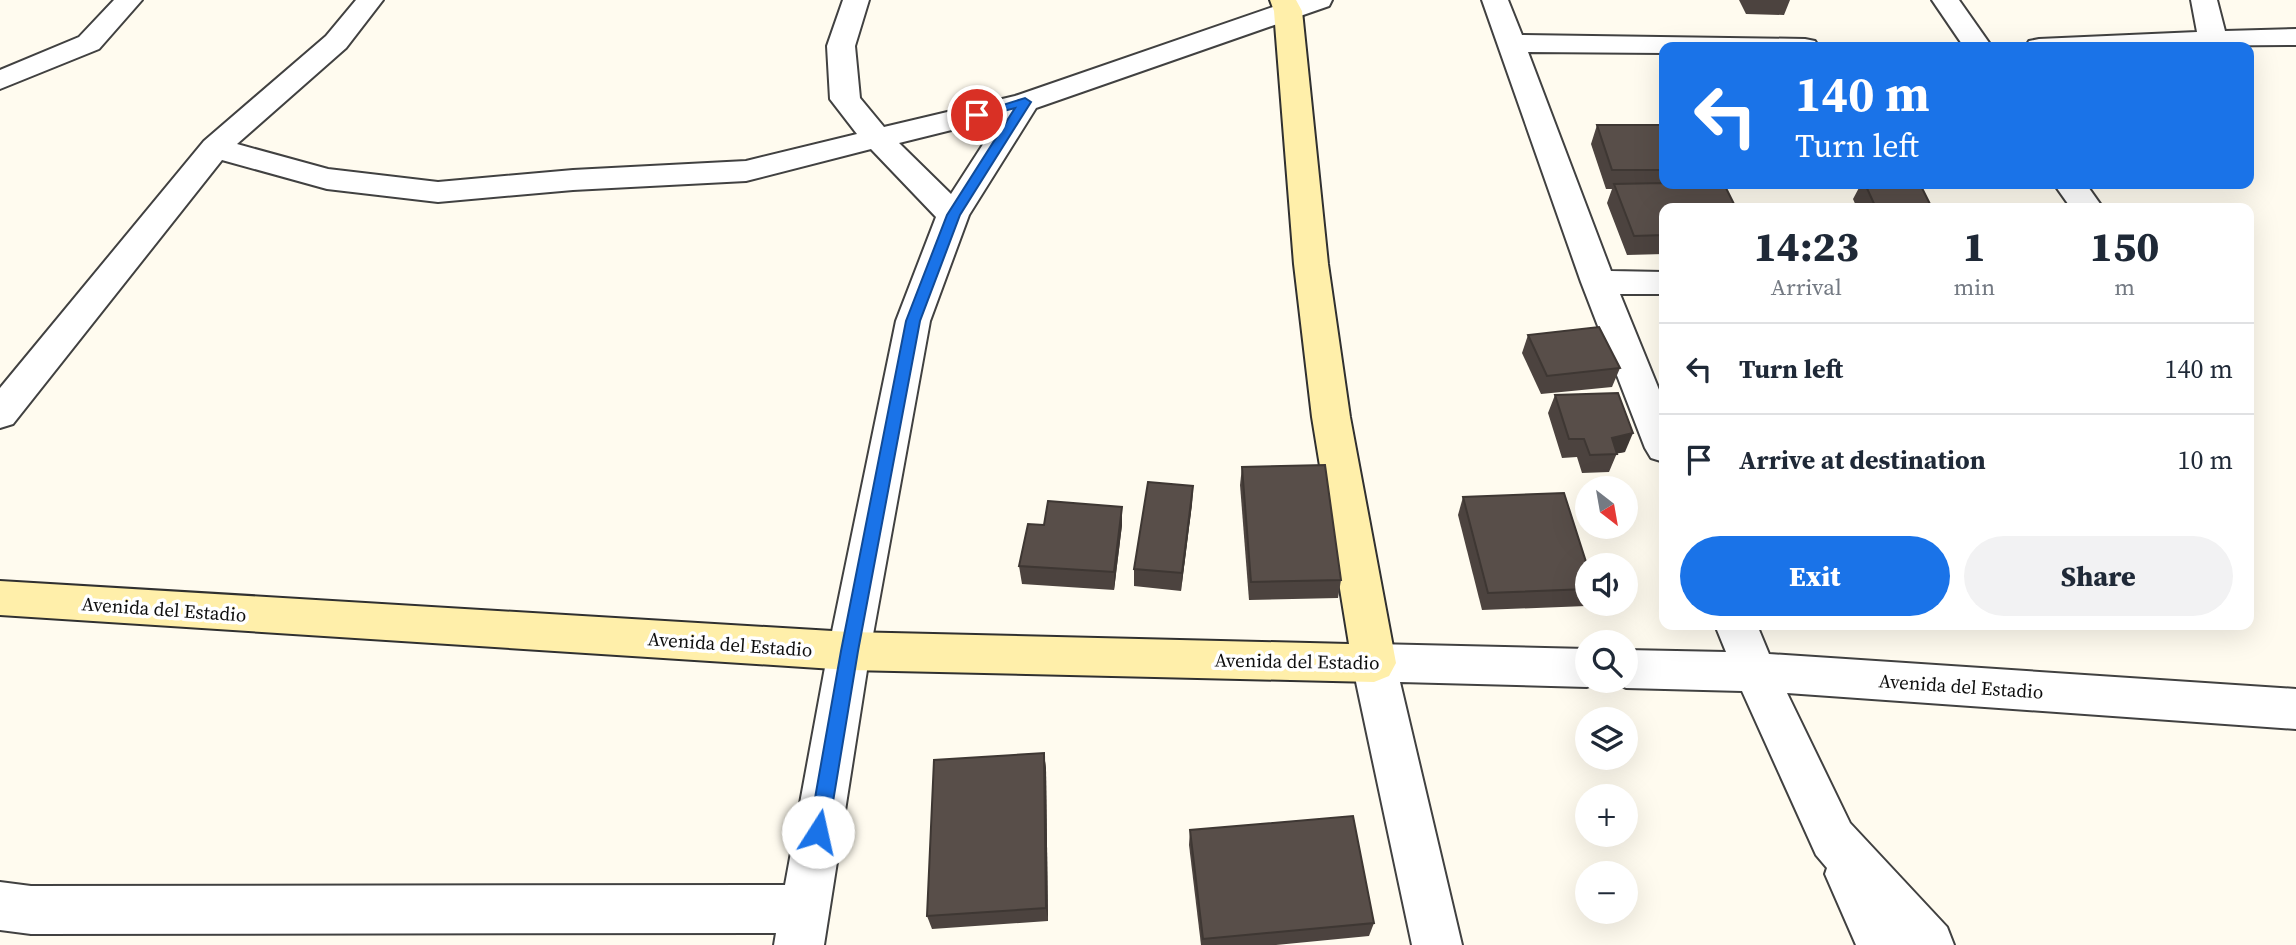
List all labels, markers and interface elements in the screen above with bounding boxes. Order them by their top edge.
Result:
text: 140 m [1795,60,1930,127]
icon: left [1680,70,1771,161]
pin [947,85,1007,145]
icon: arrive [958,96,996,134]
text: Turn left [1795,124,1919,168]
text: 14:23 [1754,217,1859,275]
text: 1 [1963,217,1986,275]
text: 150 [2090,217,2159,275]
text: Arrival [1771,271,1842,303]
text: min [1954,271,1995,303]
text: m [2114,271,2135,303]
icon: left [1680,350,1718,388]
text: Turn left [1739,351,1843,387]
text: 140 m [2165,351,2233,387]
icon: arrive [1680,441,1718,479]
text: Arrive at destination [1739,442,1986,478]
text: 10 m [2178,442,2233,478]
north arrow [1575,476,1638,539]
map controls [1575,476,1638,924]
button: Exit [1680,536,1950,616]
button: Share [1964,536,2233,616]
button: sound [1575,553,1638,616]
street label: Avenida del Estadio [81,590,247,628]
street label: Avenida del Estadio [647,625,813,663]
button: search [1575,630,1638,693]
street label: Avenida del Estadio [1214,647,1380,675]
street label: Avenida del Estadio [1878,667,2044,705]
button: layers [1575,707,1638,770]
button: + [1575,784,1638,847]
position arrow [781,795,855,869]
button: − [1575,861,1638,924]

